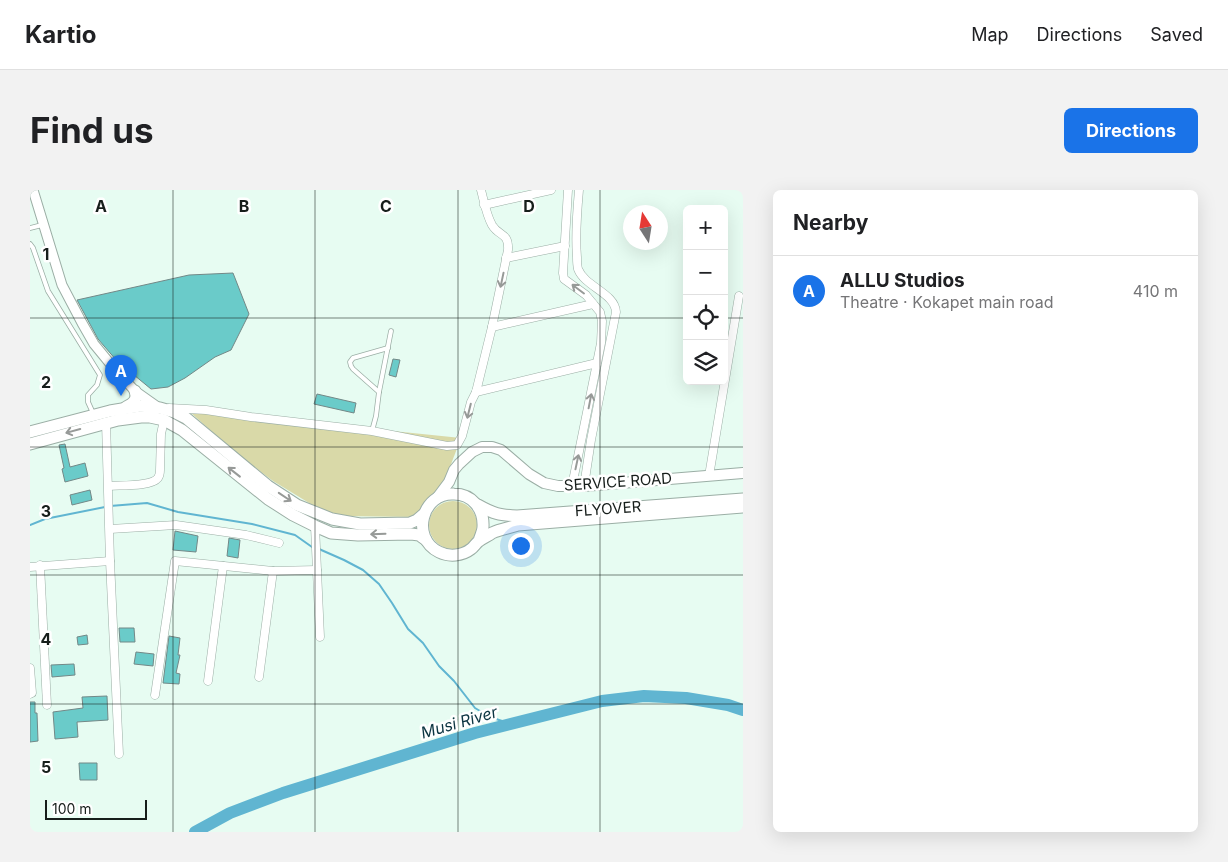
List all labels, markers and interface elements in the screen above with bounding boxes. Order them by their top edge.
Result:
text: Kartio [25,20,96,49]
text: Map [971,24,1009,45]
text: Directions [1037,24,1122,45]
text: Saved [1150,24,1203,45]
button: Directions [1064,108,1198,153]
text: Find us [30,109,154,151]
text: A [95,196,107,216]
text: B [239,196,249,216]
text: C [380,196,392,216]
text: D [523,196,535,216]
north arrow [623,205,668,250]
map controls [683,205,728,385]
button: + [683,205,728,250]
text: Nearby [793,210,868,235]
text: 1 [43,244,49,264]
button: − [683,250,728,295]
text: ALLU Studios [840,269,965,292]
one-way arrow [497,271,506,287]
text: A [803,281,815,301]
text: 410 m [1133,281,1178,301]
one-way arrow [571,284,585,294]
text: Theatre · Kokapet main road [840,292,1054,312]
button: locate [683,295,728,340]
button: layers [683,340,728,385]
pin: A [105,355,137,396]
text: 2 [41,372,51,392]
one-way arrow [586,393,595,409]
one-way arrow [464,403,473,419]
one-way arrow [66,427,82,437]
one-way arrow [573,455,582,471]
one-way arrow [228,466,241,477]
street label: SERVICE ROAD [563,468,673,495]
one-way arrow [278,492,292,502]
street label: FLYOVER [574,497,642,520]
text: 3 [41,501,51,521]
one-way arrow [371,530,387,539]
your location [508,533,534,559]
text: 4 [41,629,52,649]
water label: Musi River [418,701,501,742]
text: 5 [41,757,51,777]
scale bar [45,797,148,820]
text: 100 m [52,800,92,817]

